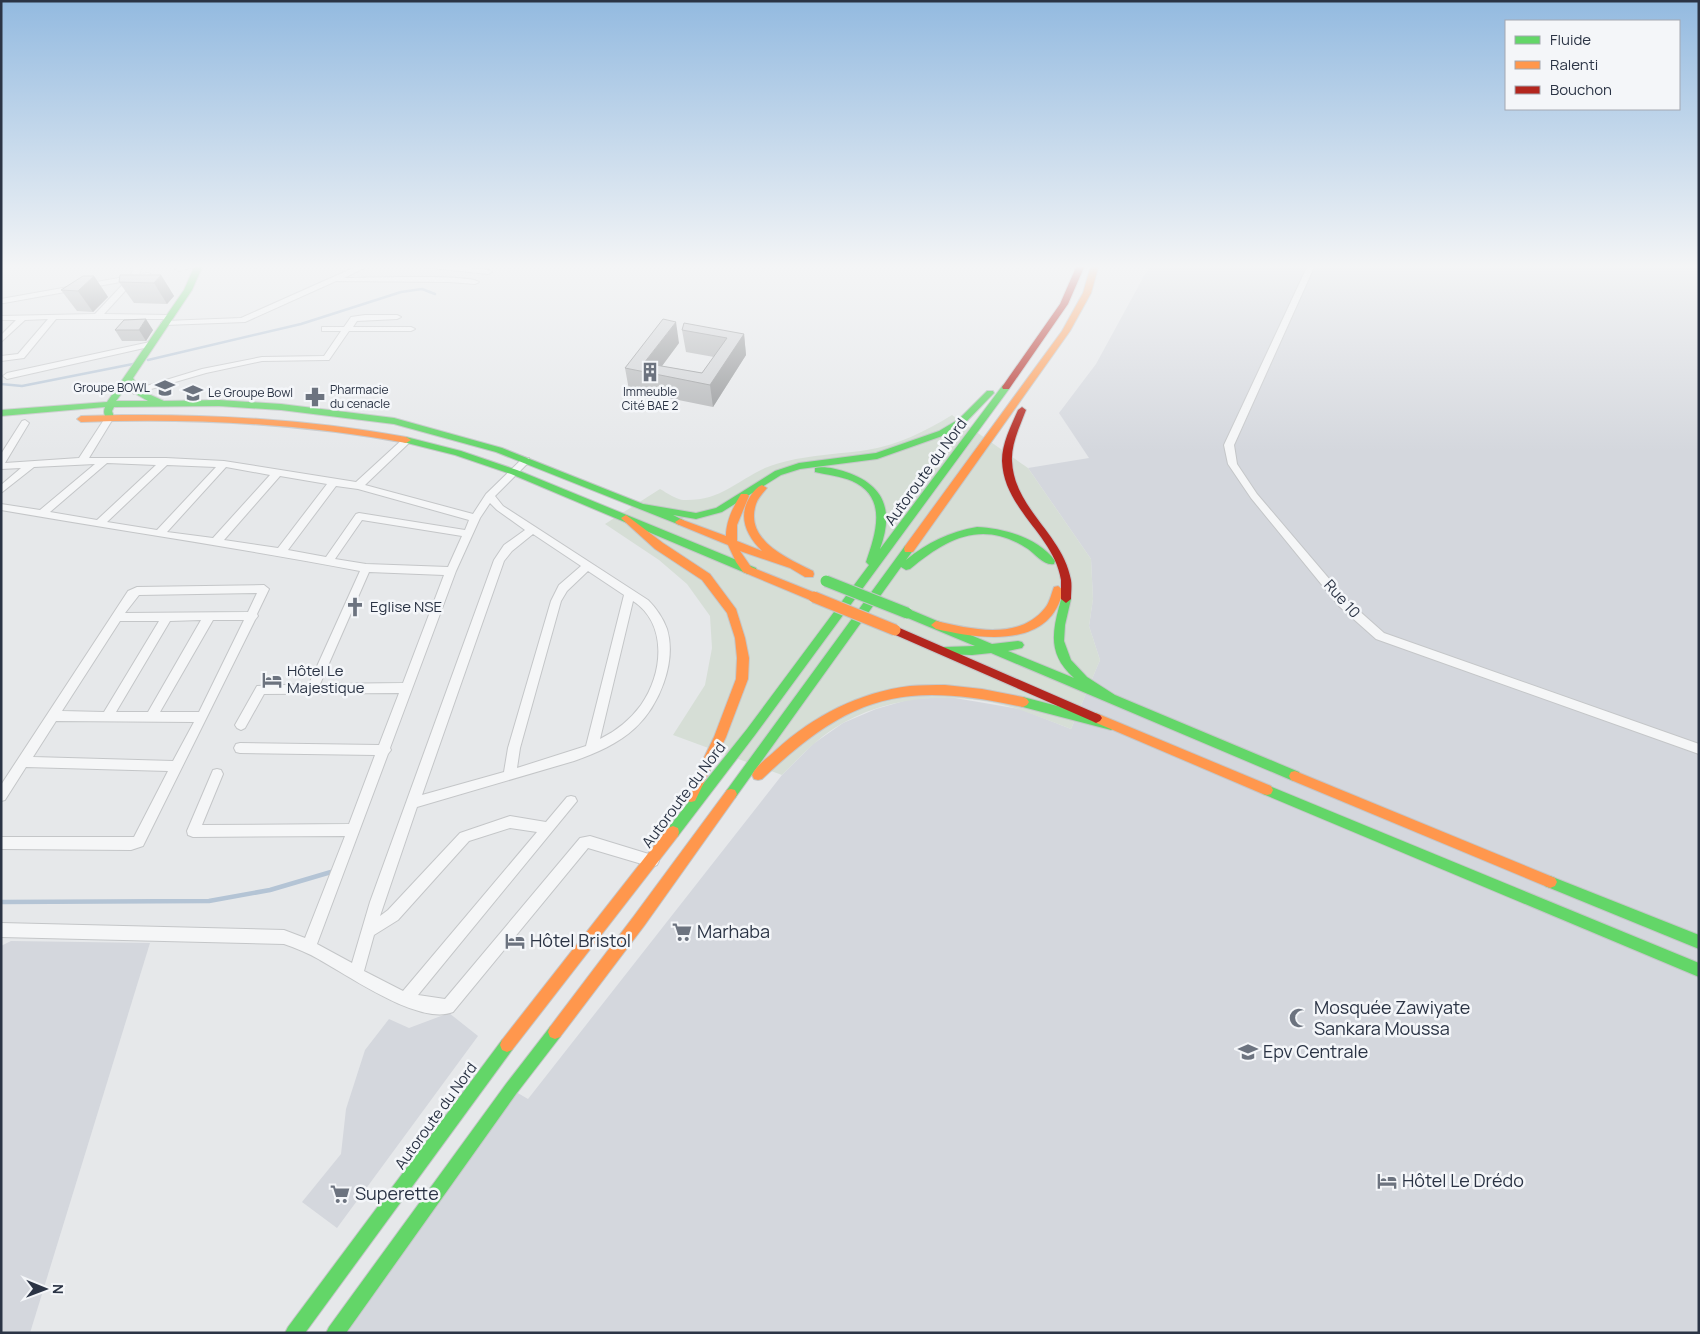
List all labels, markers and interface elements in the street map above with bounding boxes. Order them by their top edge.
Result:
legend [1505,20,1680,110]
text: Fluide [1550,29,1591,50]
text: Ralenti [1550,54,1598,75]
text: Bouchon [1550,79,1612,100]
building icon: Immeuble Cité BAE 2 [639,361,661,383]
school or university icon: Groupe BOWL [154,377,176,399]
place label: Groupe BOWL [74,379,150,396]
place label: Pharmacie du cenacle [330,381,390,412]
school or university icon: Le Groupe Bowl [182,382,204,404]
place label: Immeuble Cité BAE 2 [622,383,678,414]
place label: Le Groupe Bowl [208,384,293,401]
pharmacy icon: Pharmacie du cenacle [304,386,326,408]
street label: Autoroute du Nord [880,414,972,529]
street label: Rue 10 [1319,575,1365,622]
church icon: Eglise NSE [344,596,366,618]
place label: Eglise NSE [370,596,442,617]
place label: Hôtel Le Majestique [287,660,365,698]
hotel icon: Hôtel Le Majestique [261,669,283,691]
street label: Autoroute du Nord [637,737,730,852]
place label: Marhaba [697,919,770,943]
supermarket icon: Marhaba [671,921,693,943]
place label: Hôtel Bristol [530,928,631,952]
hotel icon: Hôtel Bristol [504,930,526,952]
place label: Mosquée Zawiyate Sankara Moussa [1314,995,1470,1040]
mosque icon: Mosquée Zawiyate Sankara Moussa [1288,1007,1310,1029]
place label: Epv Centrale [1263,1039,1368,1063]
school or university icon: Epv Centrale [1237,1041,1259,1063]
street label: Autoroute du Nord [390,1058,482,1173]
place label: Hôtel Le Drédo [1402,1168,1524,1192]
hotel icon: Hôtel Le Drédo [1376,1170,1398,1192]
place label: Superette [355,1181,439,1205]
supermarket icon: Superette [329,1183,351,1205]
north arrow [20,1264,70,1314]
text: N [49,1284,68,1294]

